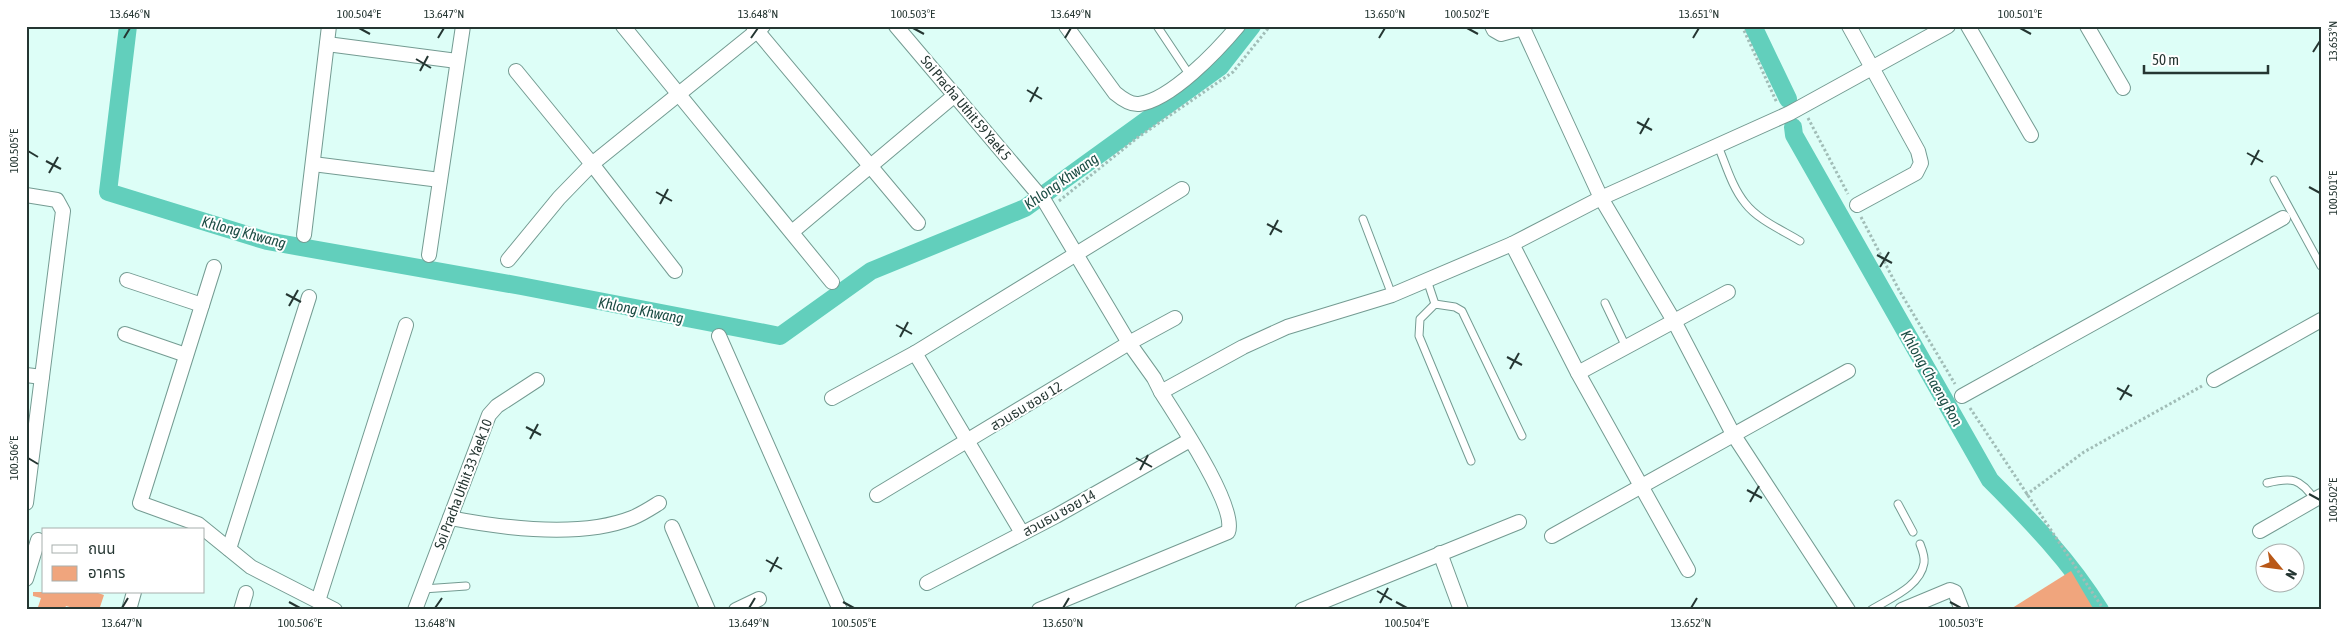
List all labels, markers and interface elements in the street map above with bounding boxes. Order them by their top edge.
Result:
text: 13.646°N [110,7,150,21]
text: 100.504°E [337,7,381,21]
text: 13.647°N [424,7,464,21]
text: 13.648°N [738,7,778,21]
text: 100.503°E [891,7,935,21]
text: 13.649°N [1051,7,1091,21]
text: 13.650°N [1365,7,1405,21]
text: 100.502°E [1445,7,1489,21]
text: 13.651°N [1679,7,1719,21]
text: 100.501°E [1998,7,2042,21]
text: 13.653°N [2326,21,2340,61]
scale bar [2144,42,2268,74]
text: 50 m [2152,51,2179,68]
street label: Soi Pracha Uthit 59 Yaek 5 [918,53,1014,163]
text: 100.505°E [7,129,21,173]
water label: Khlong Khwang [1021,149,1101,213]
text: 100.501°E [2326,171,2340,215]
water label: Khlong Khwang [200,213,288,251]
water label: Khlong Khwang [597,293,685,327]
water label: Khlong Chaeng Ron [1898,327,1966,429]
street label: สวนธน ซอย 12 [987,378,1065,434]
street label: Soi Pracha Uthit 33 Yaek 10 [431,416,495,551]
text: 100.506°E [7,436,21,480]
text: 100.502°E [2326,478,2340,522]
street label: สวนธน ซอย 14 [1020,486,1099,540]
legend [42,528,205,594]
text: ถนน [88,540,115,557]
north arrow [2254,544,2304,594]
text: อาคาร [88,564,125,581]
text: N [2282,567,2300,582]
text: 13.647°N [102,616,142,630]
text: 100.506°E [278,616,322,630]
text: 13.648°N [415,616,455,630]
text: 13.649°N [729,616,769,630]
text: 100.505°E [832,616,876,630]
text: 13.650°N [1043,616,1083,630]
text: 100.504°E [1385,616,1429,630]
text: 13.652°N [1671,616,1711,630]
text: 100.503°E [1939,616,1983,630]

